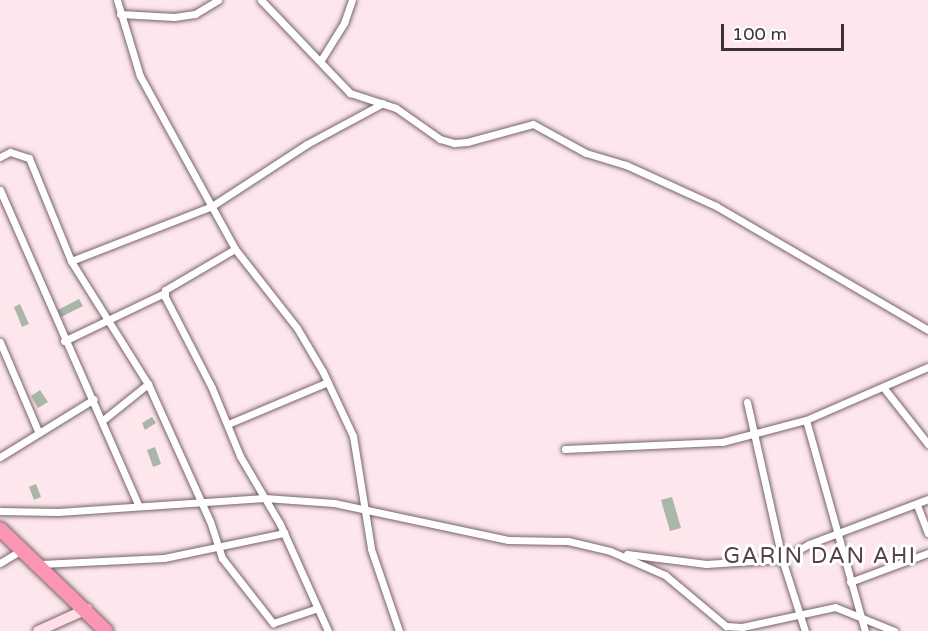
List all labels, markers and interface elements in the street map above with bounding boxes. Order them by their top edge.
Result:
scale bar [724,12,847,50]
text: 100 m [732,23,787,45]
district label: GARIN DAN AHI [723,544,917,570]

